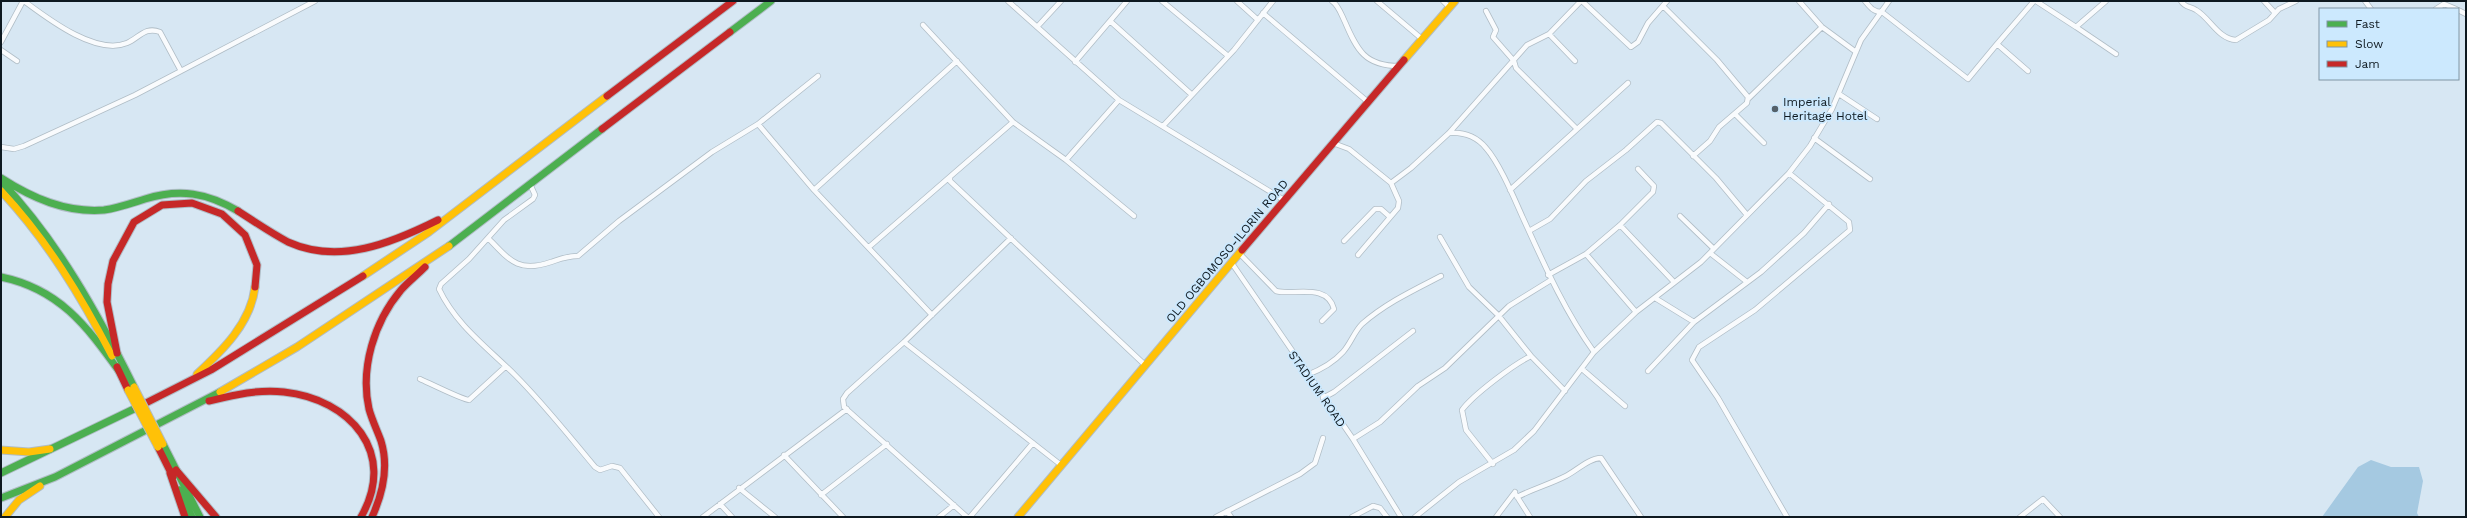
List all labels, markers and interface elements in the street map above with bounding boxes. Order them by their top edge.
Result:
legend [2319,8,2459,80]
text: Fast [2355,17,2380,31]
text: Slow [2355,37,2383,51]
text: Jam [2355,57,2380,71]
place label: Imperial Heritage Hotel [1783,95,1868,123]
marker: Imperial Heritage Hotel [1770,104,1780,114]
street label: OLD OGBOMOSO-ILORIN ROAD [1163,177,1291,325]
street label: STADIUM ROAD [1286,348,1348,430]

